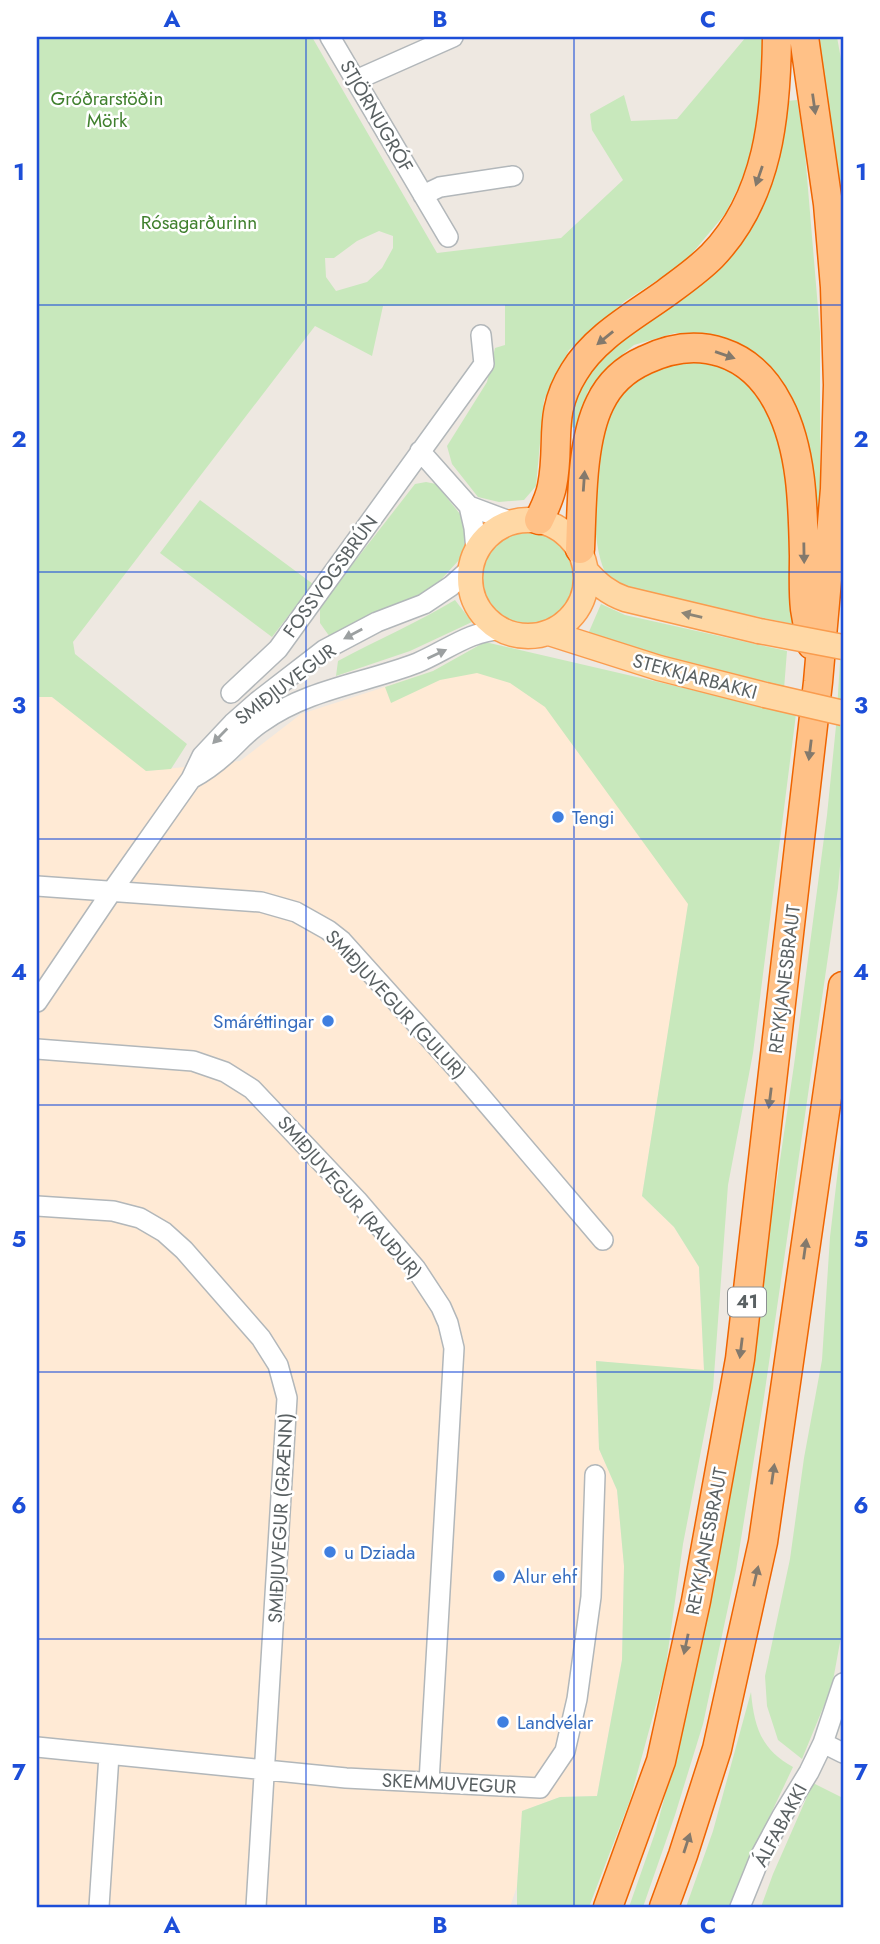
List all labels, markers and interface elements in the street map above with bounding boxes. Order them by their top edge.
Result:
text: A [163,2,181,36]
text: B [432,2,448,36]
text: C [700,2,716,36]
street label: STJÖRNUGRÓF [333,55,420,178]
park label: Gróðrarstöðin Mörk [51,85,163,134]
one-way arrow [809,93,820,115]
text: 1 [13,155,25,189]
text: 1 [855,155,867,189]
one-way arrow [753,166,764,187]
park label: Rósagarðurinn [141,209,257,236]
one-way arrow [597,330,615,345]
one-way arrow [714,350,735,361]
text: 2 [11,422,27,456]
text: 2 [853,422,869,456]
one-way arrow [579,470,590,492]
street label: FOSSVOGSBRÚN [277,509,384,643]
one-way arrow [798,542,810,564]
one-way arrow [681,609,703,620]
one-way arrow [343,628,363,640]
street label: SMIÐJUVEGUR [229,637,342,731]
street label: STEKKJARBAKKI [630,647,760,706]
one-way arrow [427,648,447,659]
text: 3 [12,688,26,722]
text: 3 [854,688,868,722]
one-way arrow [213,727,229,744]
one-way arrow [805,739,816,761]
place label: Tengi [572,804,614,831]
marker: Tengi [550,809,566,825]
street label: REYKJANESBRAUT [762,903,807,1055]
street label: SMIÐJUVEGUR (GULUR) [319,924,472,1085]
text: 4 [11,955,27,989]
text: 4 [853,955,869,989]
place label: Smáréttingar [213,1008,314,1035]
marker: Smáréttingar [320,1013,336,1029]
one-way arrow [764,1087,775,1109]
street label: SMIÐJUVEGUR (RAUÐUR) [271,1110,428,1285]
text: 5 [12,1222,26,1256]
text: 5 [854,1222,868,1256]
one-way arrow [800,1238,811,1260]
road number: 41 [728,1288,766,1316]
one-way arrow [736,1337,747,1359]
street label: SMIÐJUVEGUR (GRÆNN) [262,1412,299,1624]
one-way arrow [768,1463,779,1485]
street label: REYKJANESBRAUT [679,1465,734,1617]
text: 6 [11,1488,27,1522]
text: 6 [853,1488,869,1522]
place label: u Dziada [344,1539,415,1566]
marker: u Dziada [322,1544,338,1560]
place label: Alur ehf [513,1563,578,1590]
one-way arrow [750,1565,761,1587]
marker: Alur ehf [491,1568,507,1584]
one-way arrow [681,1633,692,1655]
place label: Landvélar [517,1709,594,1736]
marker: Landvélar [495,1714,511,1730]
text: 7 [12,1755,26,1789]
text: 7 [854,1755,868,1789]
street label: SKEMMUVEGUR [381,1766,517,1801]
street label: ÁLFABAKKI [747,1779,814,1872]
one-way arrow [682,1832,692,1853]
text: A [163,1908,181,1942]
text: B [432,1908,448,1942]
text: C [700,1908,716,1942]

